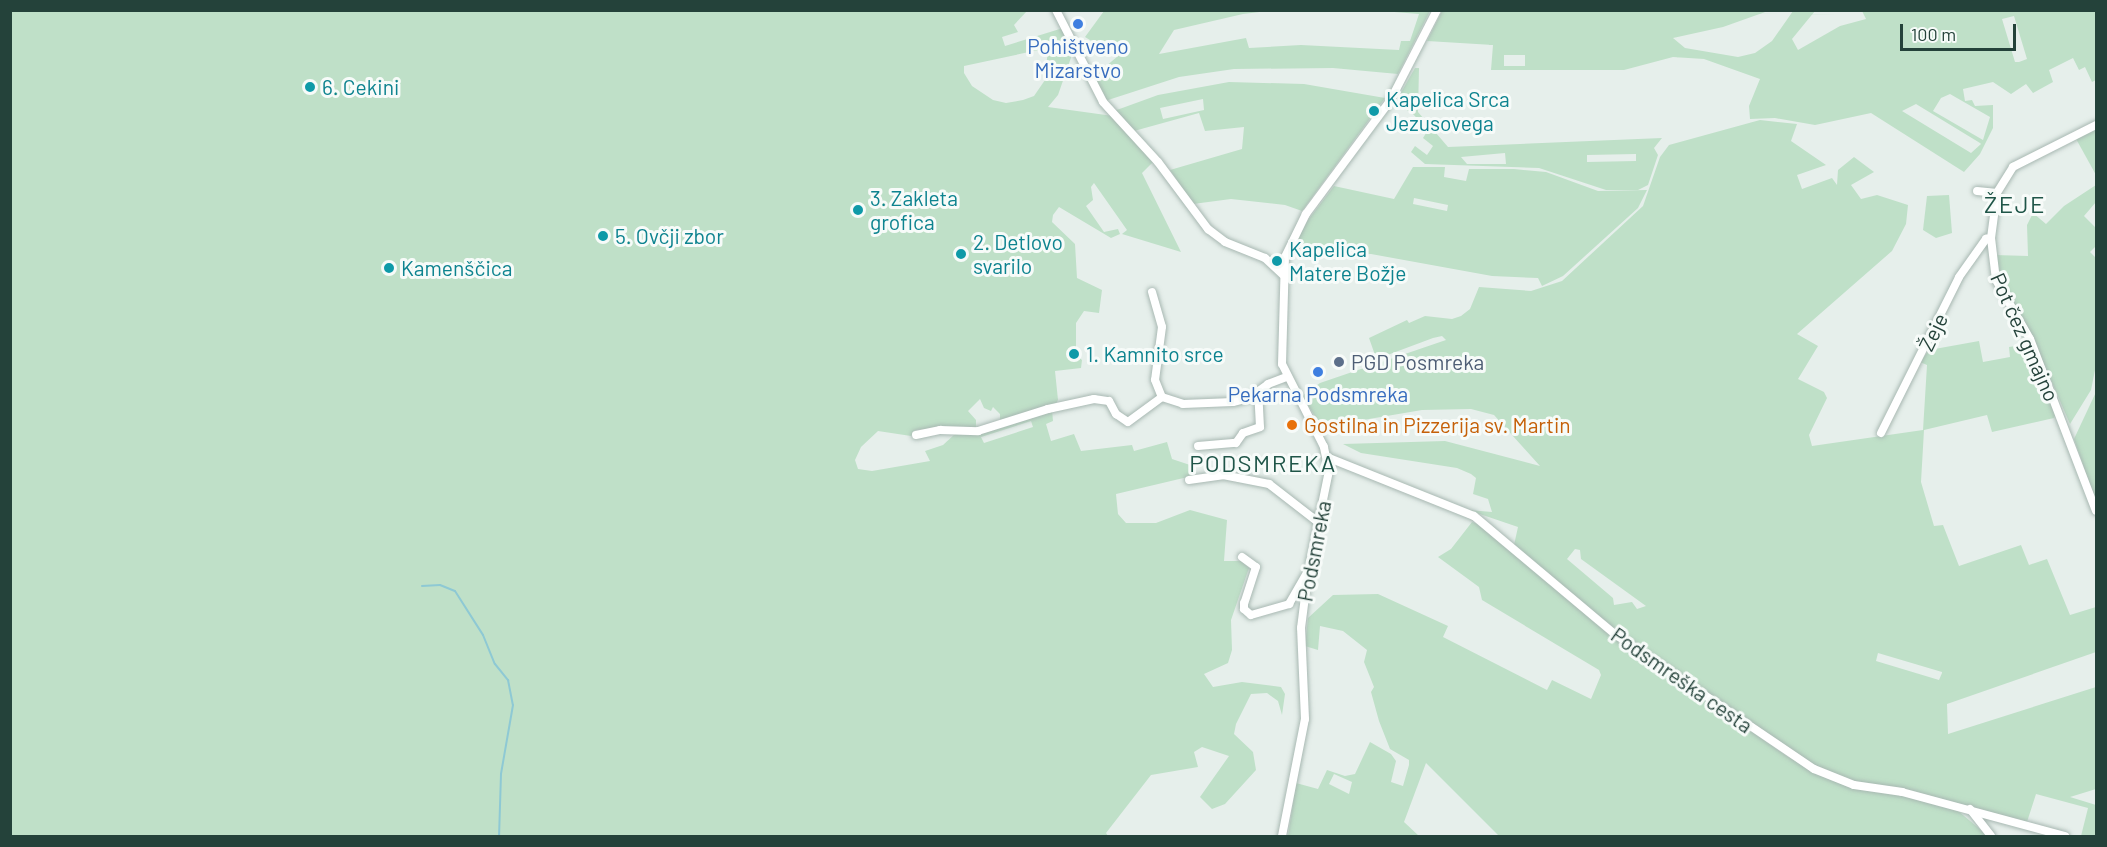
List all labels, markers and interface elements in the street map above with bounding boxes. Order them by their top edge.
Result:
scale bar [1903,12,2018,50]
marker: Pohištveno Mizarstvo [1071,17,1085,31]
text: 100 m [1911,23,1956,45]
place label: Pohištveno Mizarstvo [1027,33,1129,83]
place label: 6. Cekini [322,74,399,100]
marker: 6. Cekini [303,80,317,94]
place label: Kapelica Srca Jezusovega [1386,86,1510,136]
marker: Kapelica Srca Jezusovega [1367,104,1381,118]
place label: 3. Zakleta grofica [870,185,958,235]
district label: ŽEJE [1984,190,2046,218]
marker: 3. Zakleta grofica [851,203,865,217]
place label: 5. Ovčji zbor [615,223,724,249]
marker: 5. Ovčji zbor [596,229,610,243]
place label: 2. Detlovo svarilo [973,229,1063,279]
place label: Kapelica Matere Božje [1289,236,1406,286]
marker: 2. Detlovo svarilo [954,247,968,261]
marker: Kapelica Matere Božje [1270,254,1284,268]
place label: Kamenščica [401,255,512,281]
marker: Kamenščica [382,261,396,275]
street label: Pot čez gmajno [1985,269,2065,405]
street label: Žeje [1913,309,1953,355]
place label: 1. Kamnito srce [1086,341,1224,367]
marker: 1. Kamnito srce [1067,347,1081,361]
place label: PGD Posmreka [1351,349,1484,375]
marker: PGD Posmreka [1332,355,1346,369]
marker: Pekarna Podsmreka [1311,365,1325,379]
place label: Pekarna Podsmreka [1228,381,1408,407]
place label: Gostilna in Pizzerija sv. Martin [1304,412,1571,438]
marker: Gostilna in Pizzerija sv. Martin [1285,418,1299,432]
district label: PODSMREKA [1189,449,1337,477]
street label: Podsmreka [1292,498,1336,604]
street label: Podsmreška cesta [1606,622,1758,738]

